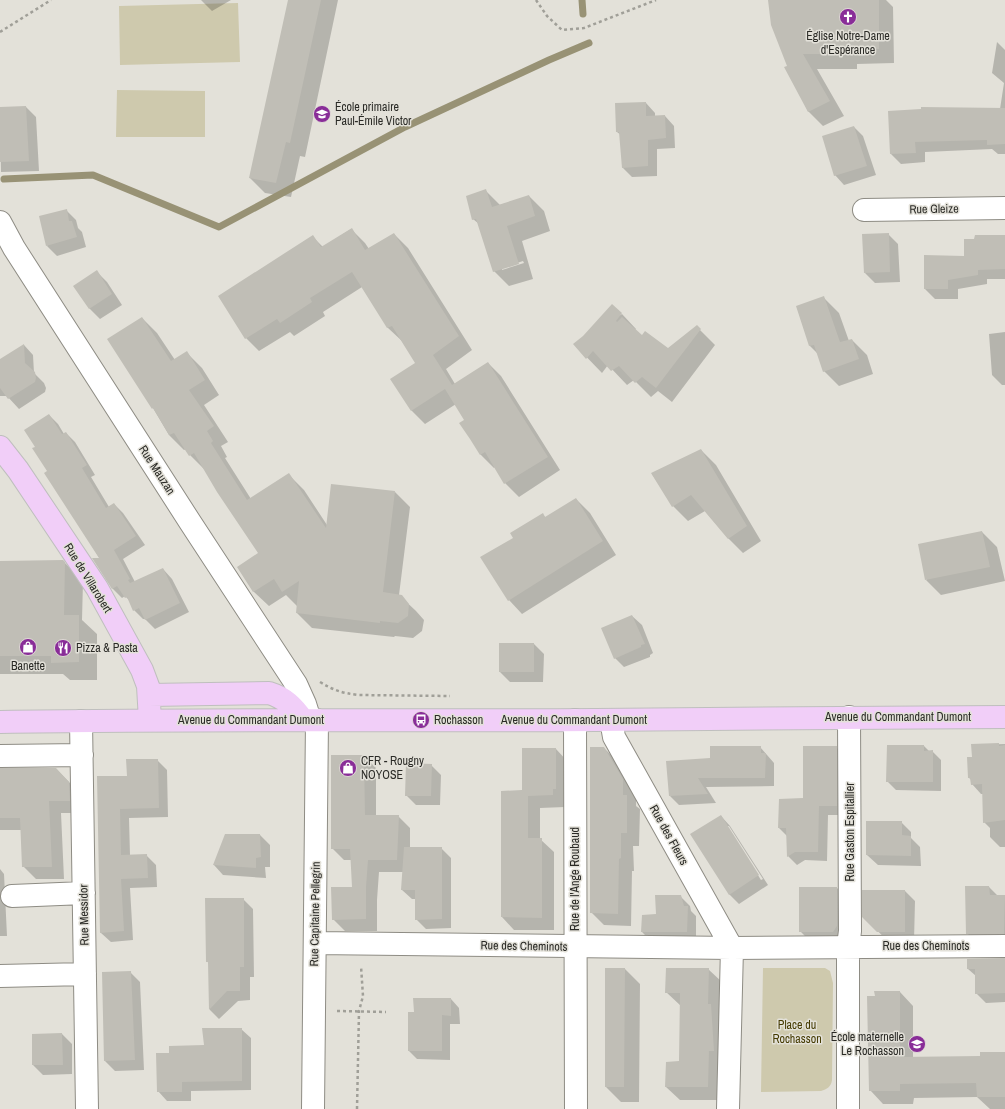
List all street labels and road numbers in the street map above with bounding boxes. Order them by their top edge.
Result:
street label: Rue Gleize [909,201,959,217]
street label: Rue Mauzan [135,442,179,498]
street label: Rue de Villarobert [60,540,116,616]
street label: Avenue du Commandant Dumont [824,709,971,725]
street label: Avenue du Commandant Dumont [177,712,324,728]
street label: Avenue du Commandant Dumont [500,712,647,728]
street label: Rue Gaston Espitallier [842,782,858,882]
street label: Rue des Fleurs [646,802,692,868]
street label: Rue de l'Ange Roubaud [567,827,583,931]
street label: Rue Capitaine Pellegrin [306,861,324,967]
street label: Rue Messidor [75,884,93,946]
street label: Rue des Cheminots [480,937,568,955]
street label: Rue des Cheminots [883,938,970,954]

